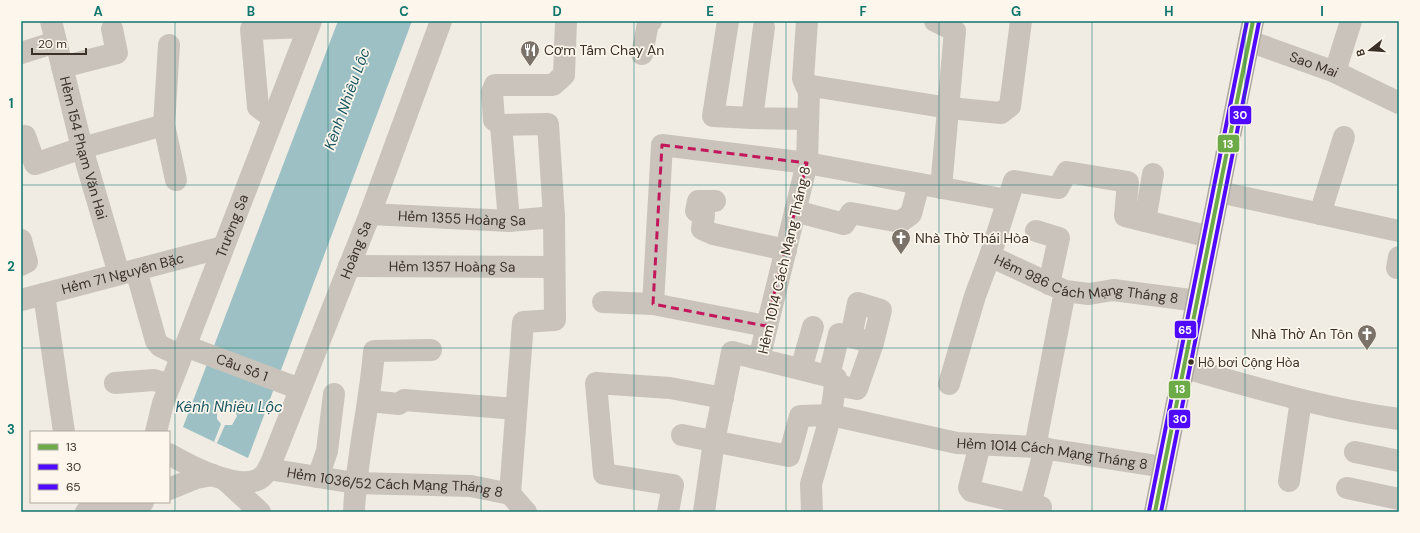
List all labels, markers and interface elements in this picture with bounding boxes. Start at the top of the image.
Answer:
text: A [93,3,103,20]
text: B [247,3,255,20]
text: C [399,3,409,20]
text: D [552,3,562,20]
text: E [706,3,714,20]
text: F [859,3,867,20]
text: G [1011,3,1021,20]
text: H [1164,3,1174,20]
text: I [1320,3,1324,20]
scale bar [32,30,86,56]
north arrow [1350,30,1390,70]
text: 20 m [38,36,67,52]
restaurant icon: Cơm Tấm Chay An [519,39,541,67]
place label: Cơm Tấm Chay An [544,41,664,59]
water label: Kênh Nhiêu Lộc [319,45,375,153]
street label: Sao Mai [1287,47,1342,81]
text: B [1353,48,1368,58]
street label: Hẻm 154 Phạm Văn Hai [56,74,111,222]
text: 1 [9,95,13,112]
line badge: 30 [1229,105,1252,125]
text: 30 [1233,108,1247,122]
line badge: 13 [1217,134,1240,153]
text: 13 [1223,137,1233,151]
street label: Hẻm 1014 Cách Mạng Tháng 8 [754,164,814,356]
street label: Trường Sa [212,192,252,260]
street label: Hẻm 1355 Hoàng Sa [398,206,526,230]
street label: Hoàng Sa [336,218,375,281]
church icon: Nhà Thờ Thái Hòa [890,227,912,255]
place label: Nhà Thờ Thái Hòa [915,229,1029,247]
street label: Hẻm 71 Nguyễn Bặc [59,249,186,298]
street label: Hẻm 986 Cách Mạng Tháng 8 [991,250,1180,307]
street label: Hẻm 1357 Hoàng Sa [389,257,515,276]
text: 2 [7,258,15,275]
line badge: 65 [1174,320,1197,339]
text: 65 [1178,323,1192,337]
church icon: Nhà Thờ An Tôn [1356,323,1378,351]
place label: Nhà Thờ An Tôn [1251,325,1353,343]
street label: Cầu Số 1 [214,349,271,385]
place label: Hồ bơi Cộng Hòa [1198,354,1300,371]
marker: Hồ bơi Cộng Hòa [1186,357,1196,367]
line badge: 13 [1168,380,1191,399]
text: 13 [1175,382,1185,396]
water label: Kênh Nhiêu Lộc [175,397,283,417]
line badge: 30 [1168,409,1191,429]
text: 30 [1173,412,1187,426]
text: 3 [7,421,15,438]
legend [30,431,170,503]
street label: Hẻm 1014 Cách Mạng Tháng 8 [956,434,1149,473]
text: 13 [66,439,77,455]
text: 30 [66,459,81,475]
street label: Hẻm 1036/52 Cách Mạng Tháng 8 [286,463,505,501]
text: 65 [66,479,81,495]

